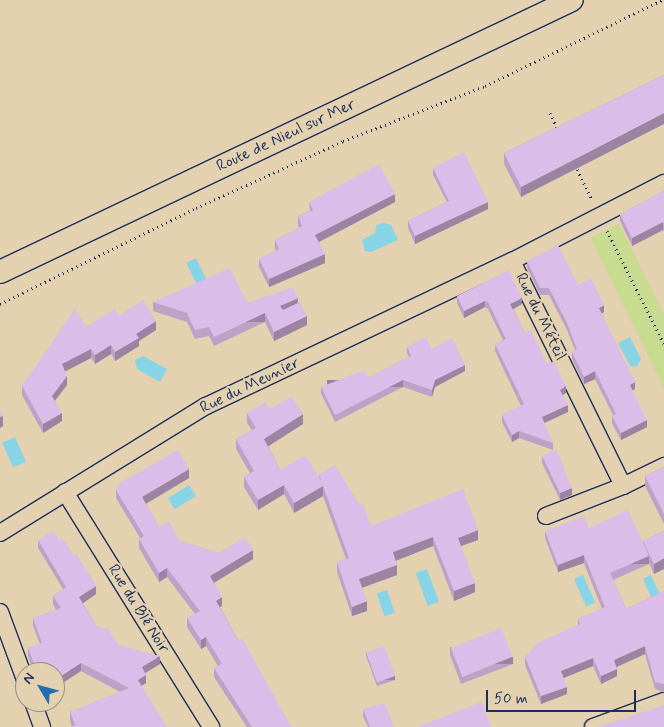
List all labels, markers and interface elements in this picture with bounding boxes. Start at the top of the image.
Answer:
street label: Route de Nieul sur Mer [213,95,359,177]
street label: Rue du Méteil [511,271,569,363]
street label: Rue du Meunier [200,355,300,417]
street label: Rue du Blé Noir [103,561,173,657]
north arrow [15,662,65,712]
text: N [19,669,39,688]
scale bar [489,680,639,712]
text: 50 m [494,689,528,709]

